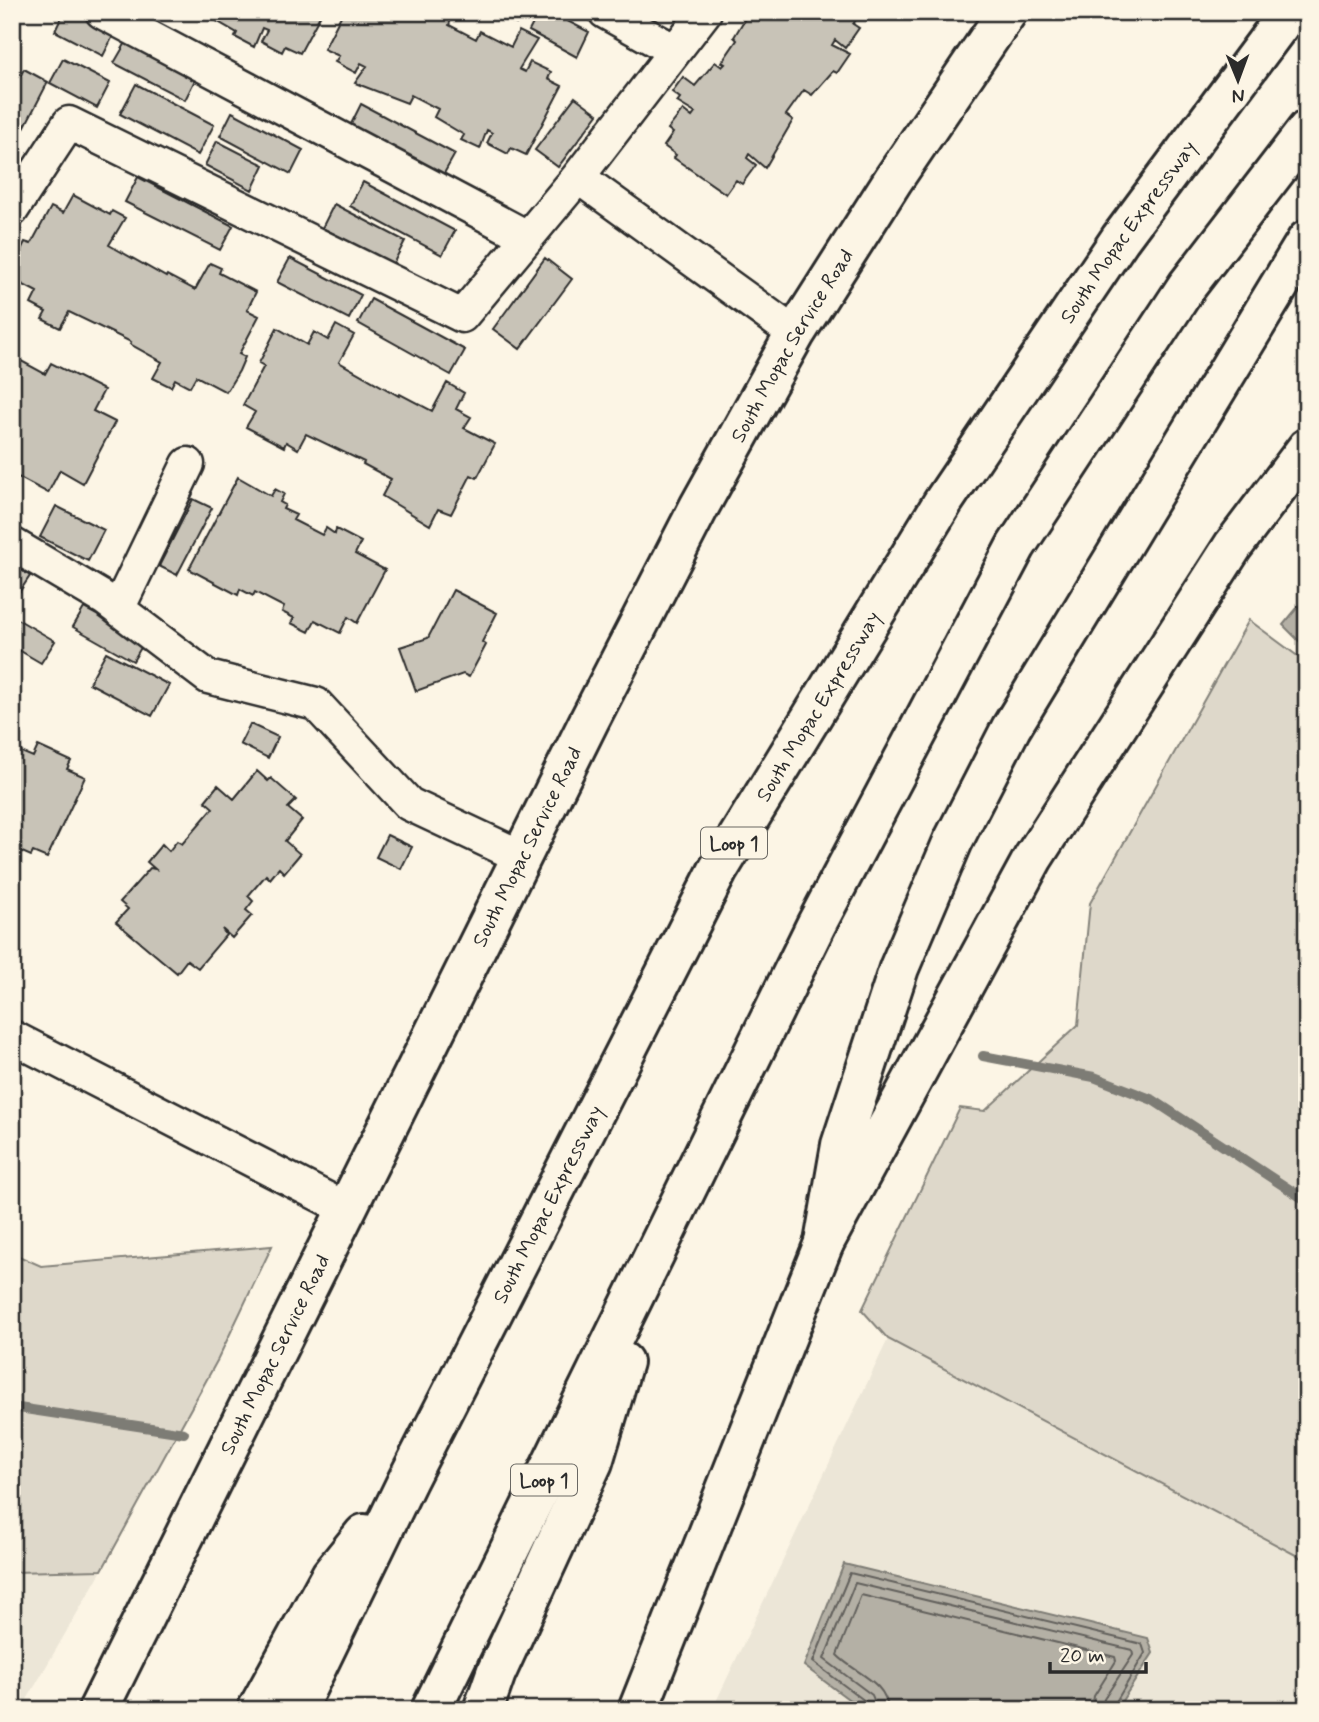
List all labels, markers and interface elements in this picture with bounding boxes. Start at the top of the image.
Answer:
north arrow [1204,46,1274,116]
text: N [1232,83,1245,108]
street label: South Mopac Expressway [1054,135,1204,329]
street label: South Mopac Service Road [724,244,861,448]
street label: South Mopac Expressway [750,606,888,807]
street label: South Mopac Service Road [466,742,589,952]
road number: Loop 1 [701,828,767,858]
street label: South Mopac Expressway [487,1101,611,1309]
street label: South Mopac Service Road [214,1250,337,1460]
road number: Loop 1 [511,1464,577,1496]
scale bar [1050,1631,1146,1675]
text: 20 m [1060,1642,1105,1670]

